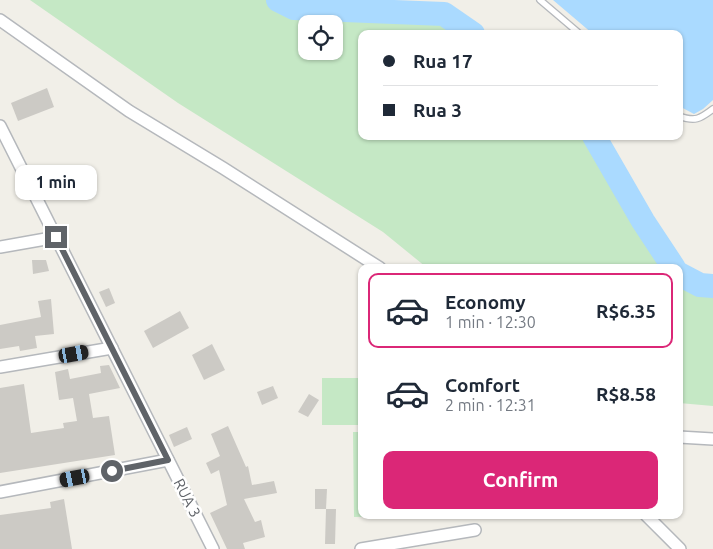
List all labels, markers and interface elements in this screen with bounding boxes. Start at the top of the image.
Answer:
map controls [298,15,343,60]
button: locate [298,15,343,60]
text: Rua 17 [413,50,473,72]
text: Rua 3 [413,99,462,121]
callout: 1 min [15,164,97,200]
text: 1 min [36,173,76,191]
route end [45,226,67,248]
icon: car [385,288,430,333]
text: Economy [445,291,526,313]
text: R$6.35 [596,300,656,322]
text: 1 min · 12:30 [445,313,536,331]
car [57,344,90,364]
icon: car [385,371,430,416]
text: Comfort [445,374,520,396]
text: R$8.58 [596,383,656,405]
text: 2 min · 12:31 [445,396,536,414]
button: Confirm [383,451,658,509]
route start [101,460,123,482]
car [58,468,91,488]
street label: RUA 3 [171,476,204,520]

